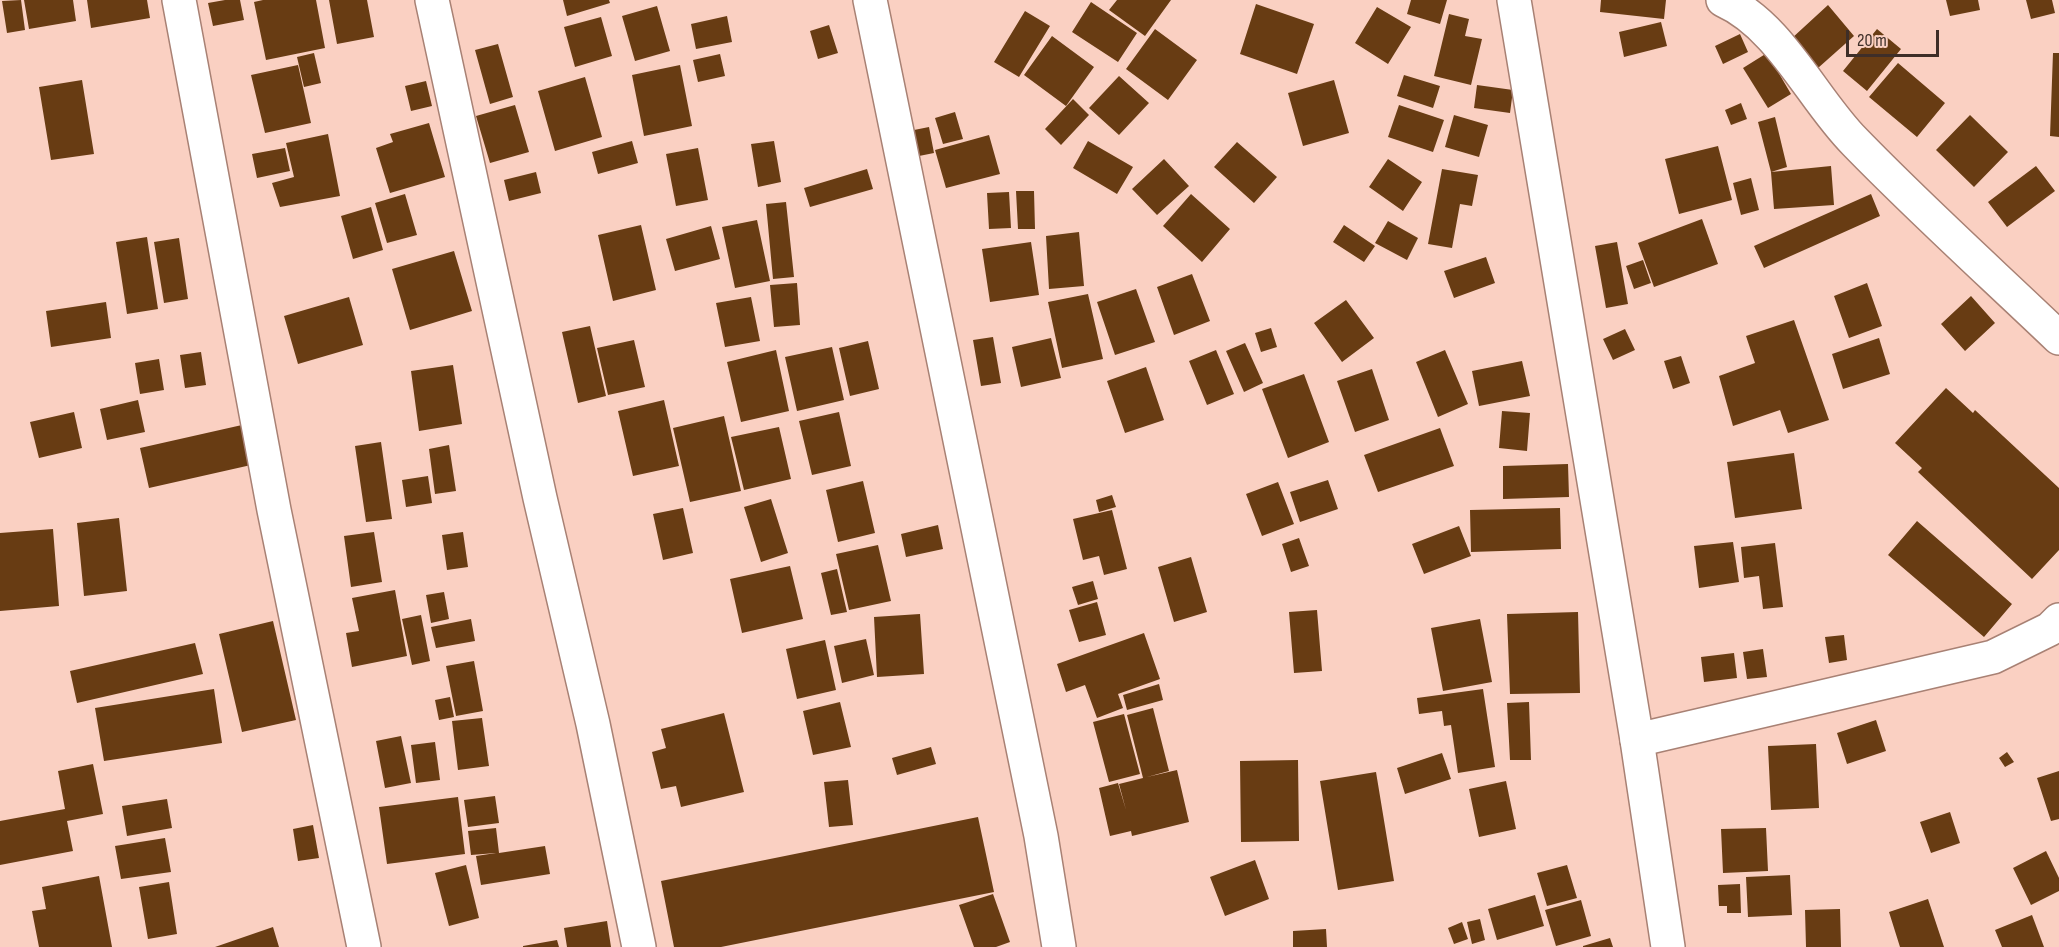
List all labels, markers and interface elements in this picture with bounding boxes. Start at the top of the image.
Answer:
scale bar [1849,18,1942,56]
text: 20 m [1857,30,1887,51]

